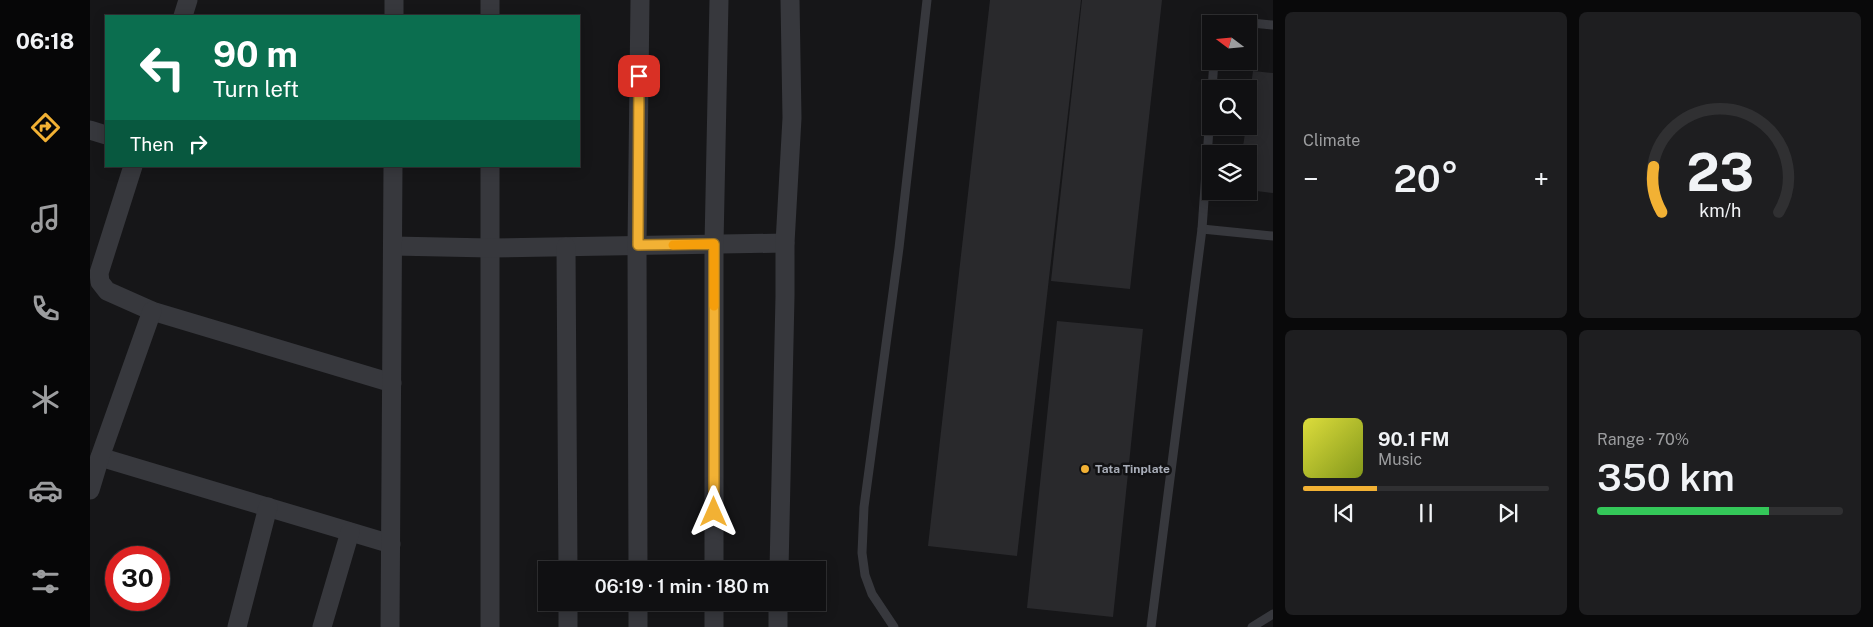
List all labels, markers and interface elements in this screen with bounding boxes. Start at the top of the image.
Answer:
north arrow [1202,15,1258,70]
map controls [1202,15,1257,200]
text: 06:18 [16,28,74,54]
text: 90 m [213,34,298,75]
icon: left [130,35,195,100]
pin [618,55,660,97]
icon: arrive [625,62,653,90]
text: Turn left [213,76,299,102]
button: search [1202,80,1257,135]
icon: directions [28,110,63,145]
icon: right [184,130,212,158]
text: Climate [1303,131,1360,150]
text: Then [130,133,174,155]
text: 23 [1686,142,1754,203]
button: layers [1202,145,1257,200]
text: 20° [1393,156,1459,201]
text: − [1303,162,1319,195]
text: + [1533,162,1549,195]
text: km/h [1699,200,1741,221]
icon: music [28,201,63,236]
icon: phone [28,291,63,326]
icon: climate [28,382,63,417]
text: 90.1 FM [1378,428,1449,450]
text: Range · 70% [1597,430,1689,449]
text: Music [1378,450,1422,469]
text: 350 km [1597,455,1735,500]
place label: Tata Tinplate [1095,462,1170,476]
marker: Tata Tinplate [1079,463,1091,475]
icon: car [28,473,63,508]
position arrow [687,485,739,537]
icon: previous [1330,499,1358,527]
icon: pause [1412,499,1440,527]
icon: next [1494,499,1522,527]
speed limit sign: 30 [105,546,170,611]
icon: filters [28,564,63,599]
text: 06:19 · 1 min · 180 m [595,575,769,597]

